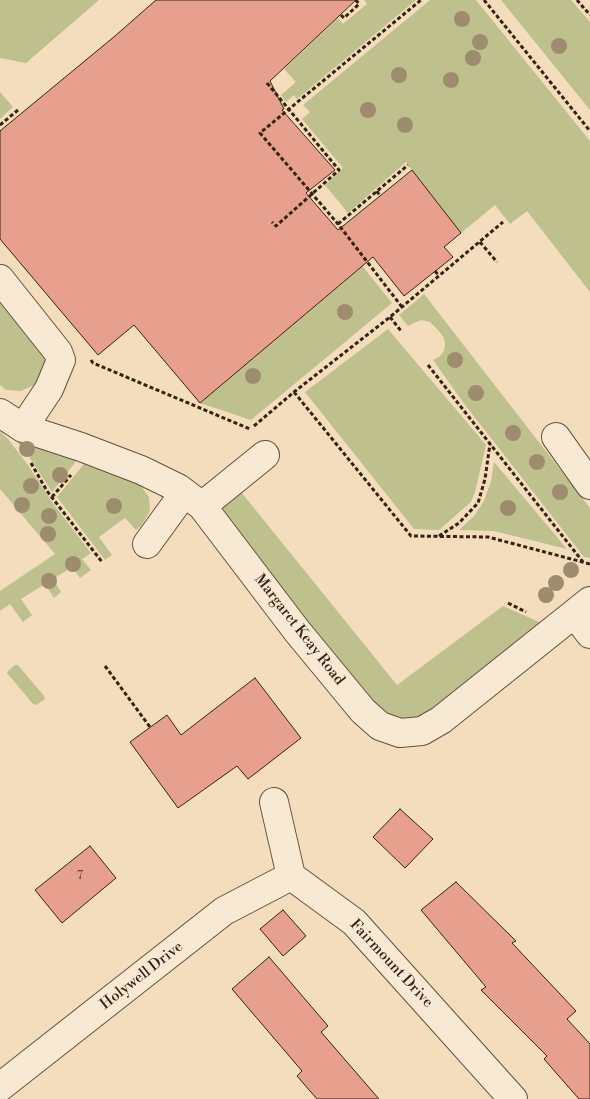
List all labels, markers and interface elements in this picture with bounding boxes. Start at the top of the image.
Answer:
street label: Margaret Keay Road [250,571,348,689]
house number: 7 [77,869,83,883]
street label: Fairmount Drive [346,916,436,1012]
street label: Holywell Drive [97,938,187,1014]

